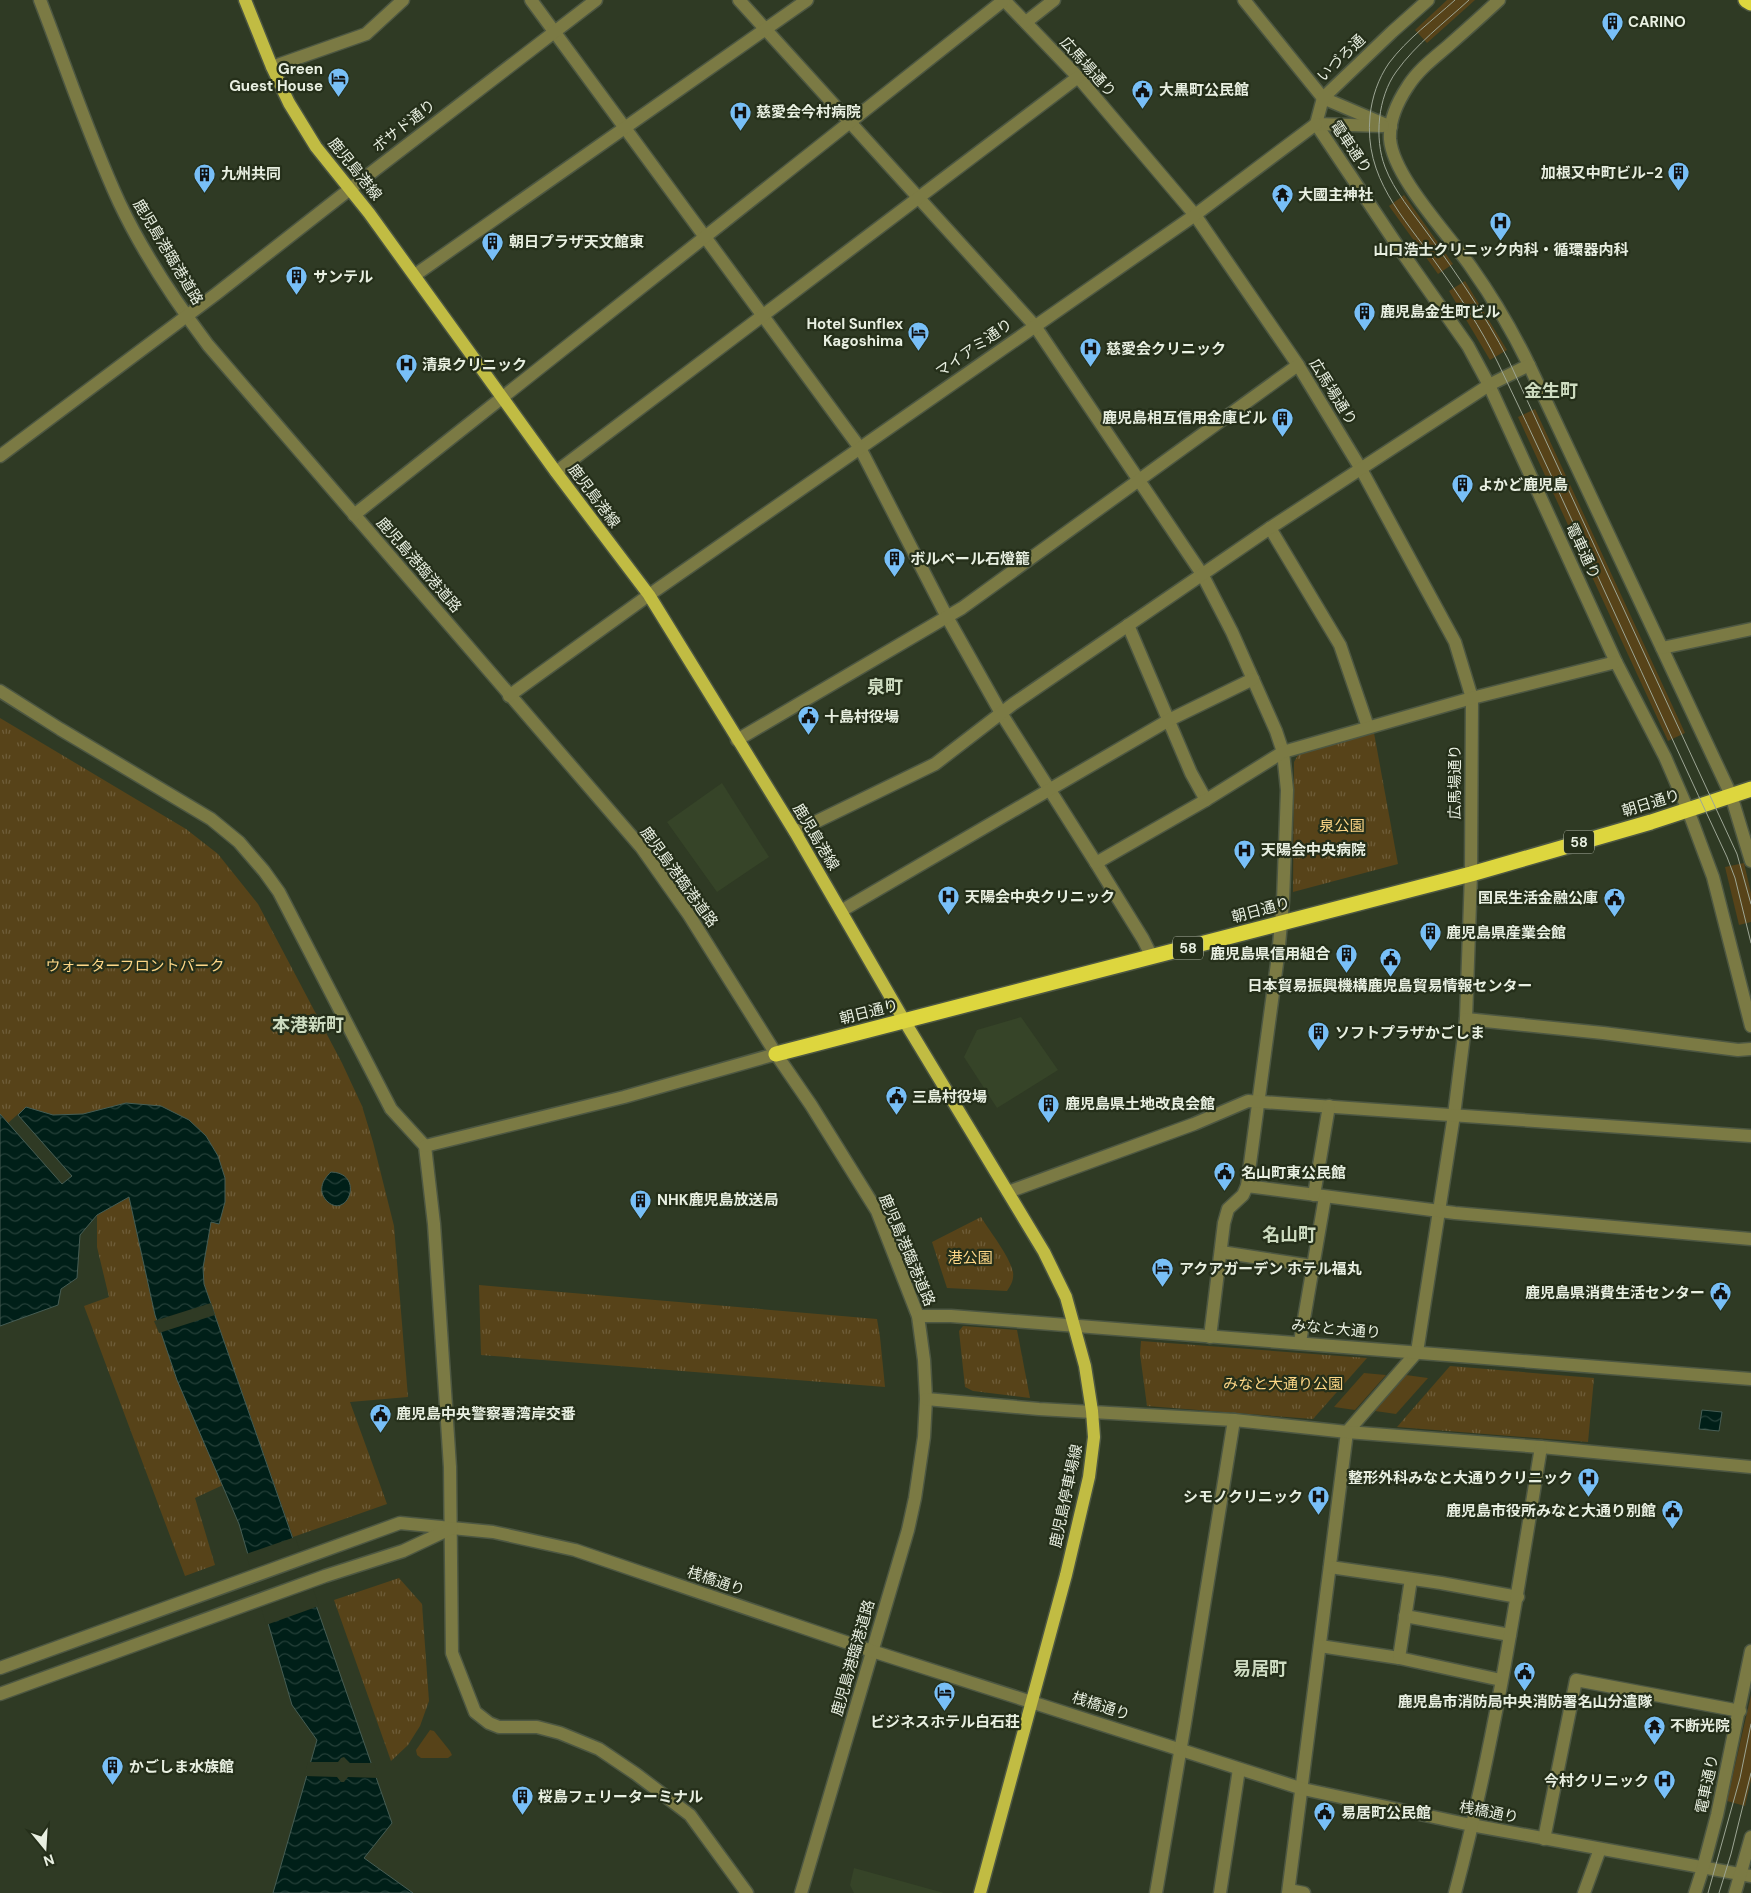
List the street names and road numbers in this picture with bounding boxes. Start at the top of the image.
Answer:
street label: いづろ通 [1312,30,1370,86]
street label: 広馬場通り [1055,32,1121,102]
street label: ボサド通り [368,95,440,157]
street label: 電車通り [1326,117,1376,177]
street label: 鹿児島港線 [324,134,386,204]
street label: 鹿児島港臨港道路 [129,195,207,309]
street label: マイアミ通り [932,314,1016,382]
street label: 広馬場通り [1305,355,1361,429]
street label: 鹿児島港線 [563,460,625,532]
street label: 鹿児島港臨港道路 [372,513,466,617]
street label: 電車通り [1561,520,1605,582]
street label: 広馬場通り [1445,744,1465,820]
street label: 朝日通り [1619,785,1683,821]
street label: 鹿児島港線 [788,800,844,874]
street label: 鹿児島港臨港道路 [636,823,722,931]
road number: 58 [1564,830,1594,854]
street label: 朝日通り [1229,893,1293,927]
road number: 58 [1173,936,1203,960]
street label: 朝日通り [837,995,901,1029]
street label: 鹿児島港臨港道路 [874,1191,940,1309]
street label: みなと大通り [1290,1315,1382,1343]
street label: 鹿児島停車場線 [1045,1443,1087,1549]
street label: 桟橋通り [684,1562,748,1600]
street label: 鹿児島港臨港道路 [827,1598,879,1718]
street label: 桟橋通り [1069,1687,1133,1725]
street label: 電車通り [1691,1753,1723,1815]
street label: 桟橋通り [1458,1796,1520,1828]

